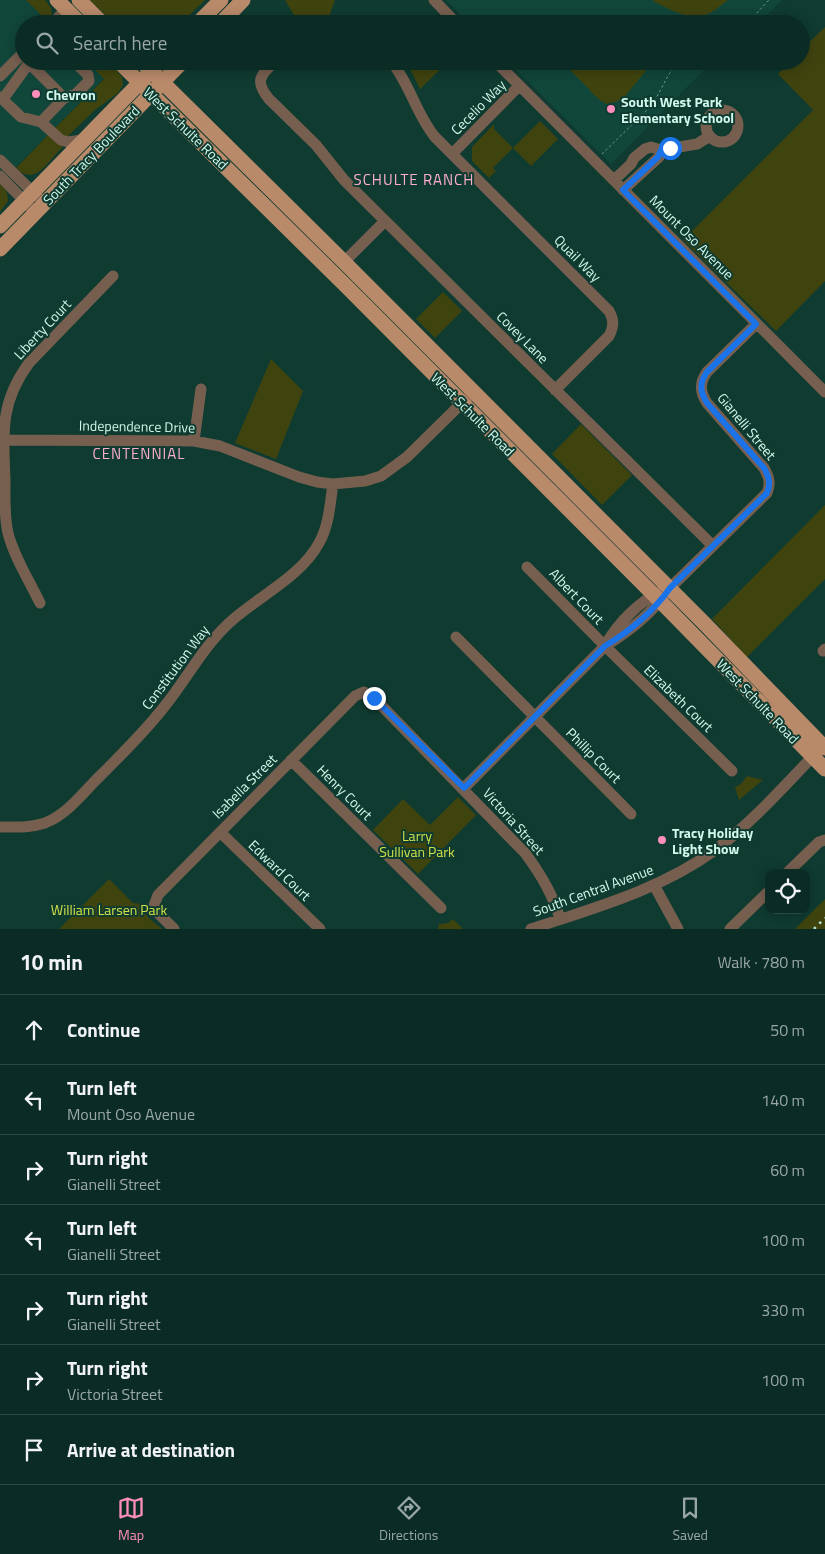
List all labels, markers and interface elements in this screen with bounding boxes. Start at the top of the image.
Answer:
search box [15,15,810,70]
text: Search here [73,28,167,57]
icon: search [33,29,61,57]
street label: Cecelio Way [446,75,510,139]
street label: West Schulte Road [139,82,233,174]
place label: Chevron [46,84,96,105]
marker: Chevron [30,88,42,100]
place label: South West Park Elementary School [621,91,734,128]
street label: South Tracy Boulevard [38,100,144,210]
marker: South West Park Elementary School [605,103,617,115]
route start [659,137,682,160]
district label: SCHULTE RANCH [354,168,474,191]
street label: Mount Oso Avenue [645,190,739,284]
street label: Quail Way [550,230,606,286]
street label: Liberty Court [8,294,76,364]
street label: Covey Lane [492,306,554,368]
street label: West Schulte Road [426,367,520,461]
street label: Gianelli Street [713,388,781,464]
street label: Independence Drive [79,414,195,438]
district label: CENTENNIAL [93,442,185,465]
street label: Albert Court [545,563,609,629]
street label: Constitution Way [136,620,214,714]
street label: West Schulte Road [712,654,804,748]
street label: Elizabeth Court [640,659,719,737]
route end [363,687,386,710]
street label: Phillip Court [561,722,627,788]
street label: Isabella Street [207,749,281,823]
street label: Henry Court [313,760,377,824]
street label: Victoria Street [478,783,550,859]
place label: Tracy Holiday Light Show [672,822,753,859]
park label: Larry Sullivan Park [379,825,455,862]
marker: Tracy Holiday Light Show [656,834,668,846]
street label: Edward Court [244,835,316,905]
street label: South Central Avenue [530,858,656,922]
map controls [765,869,810,914]
button: locate [765,869,810,914]
park label: William Larsen Park [51,899,167,920]
text: 10 min [20,946,83,978]
text: Walk · 780 m [717,950,805,974]
text: Continue [67,1015,140,1044]
icon: ahead [20,1016,48,1044]
text: 50 m [770,1018,805,1042]
text: Turn left [67,1073,137,1102]
icon: left [20,1086,48,1114]
text: 140 m [761,1088,805,1112]
text: Mount Oso Avenue [67,1102,195,1126]
text: Turn right [67,1143,148,1172]
icon: right [20,1156,48,1184]
text: 60 m [770,1158,805,1182]
text: Gianelli Street [67,1172,161,1196]
text: Turn left [67,1213,137,1242]
icon: left [20,1226,48,1254]
text: 100 m [761,1228,805,1252]
text: Gianelli Street [67,1242,161,1266]
text: Turn right [67,1283,148,1312]
icon: right [20,1296,48,1324]
text: 330 m [761,1298,805,1322]
text: Gianelli Street [67,1312,161,1336]
text: Turn right [67,1353,148,1382]
icon: right [20,1366,48,1394]
text: 100 m [761,1368,805,1392]
text: Victoria Street [67,1382,163,1406]
text: Arrive at destination [67,1435,235,1464]
icon: arrive [20,1436,48,1464]
tab: Map [117,1494,145,1545]
tab: Directions [379,1494,438,1545]
tab: Saved [672,1494,708,1545]

